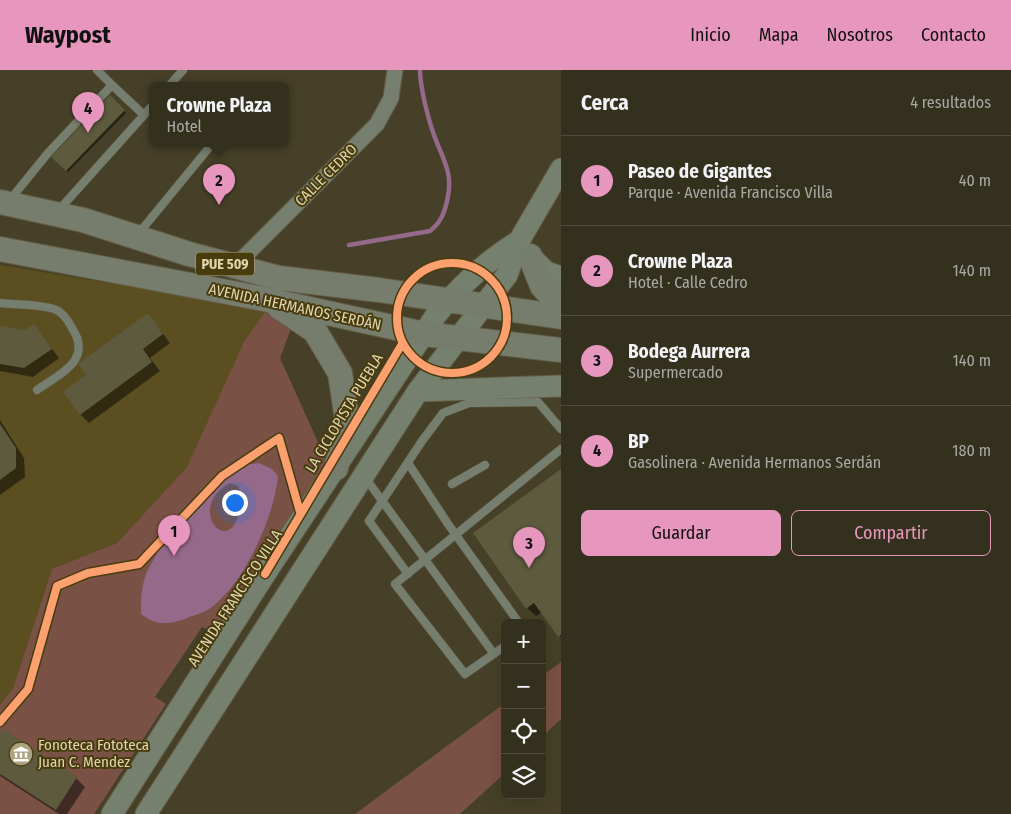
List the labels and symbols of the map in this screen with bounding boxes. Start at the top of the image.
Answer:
pin: 4 [72,92,104,133]
street label: CALLE CEDRO [291,140,361,210]
pin: 2 [203,164,235,205]
road number: PUE 509 [196,252,254,275]
street label: AVENIDA HERMANOS SERDÁN [207,280,383,334]
street label: LA CICLOPISTA PUEBLA [301,350,387,476]
your location [222,490,248,516]
pin: 1 [158,515,190,556]
street label: AVENIDA FRANCISCO VILLA [184,526,286,670]
pin: 3 [513,527,545,568]
place label: Fonoteca Fototeca Juan C. Mendez [38,736,149,771]
museum icon: Fonoteca Fototeca Juan C. Mendez [8,741,34,767]

